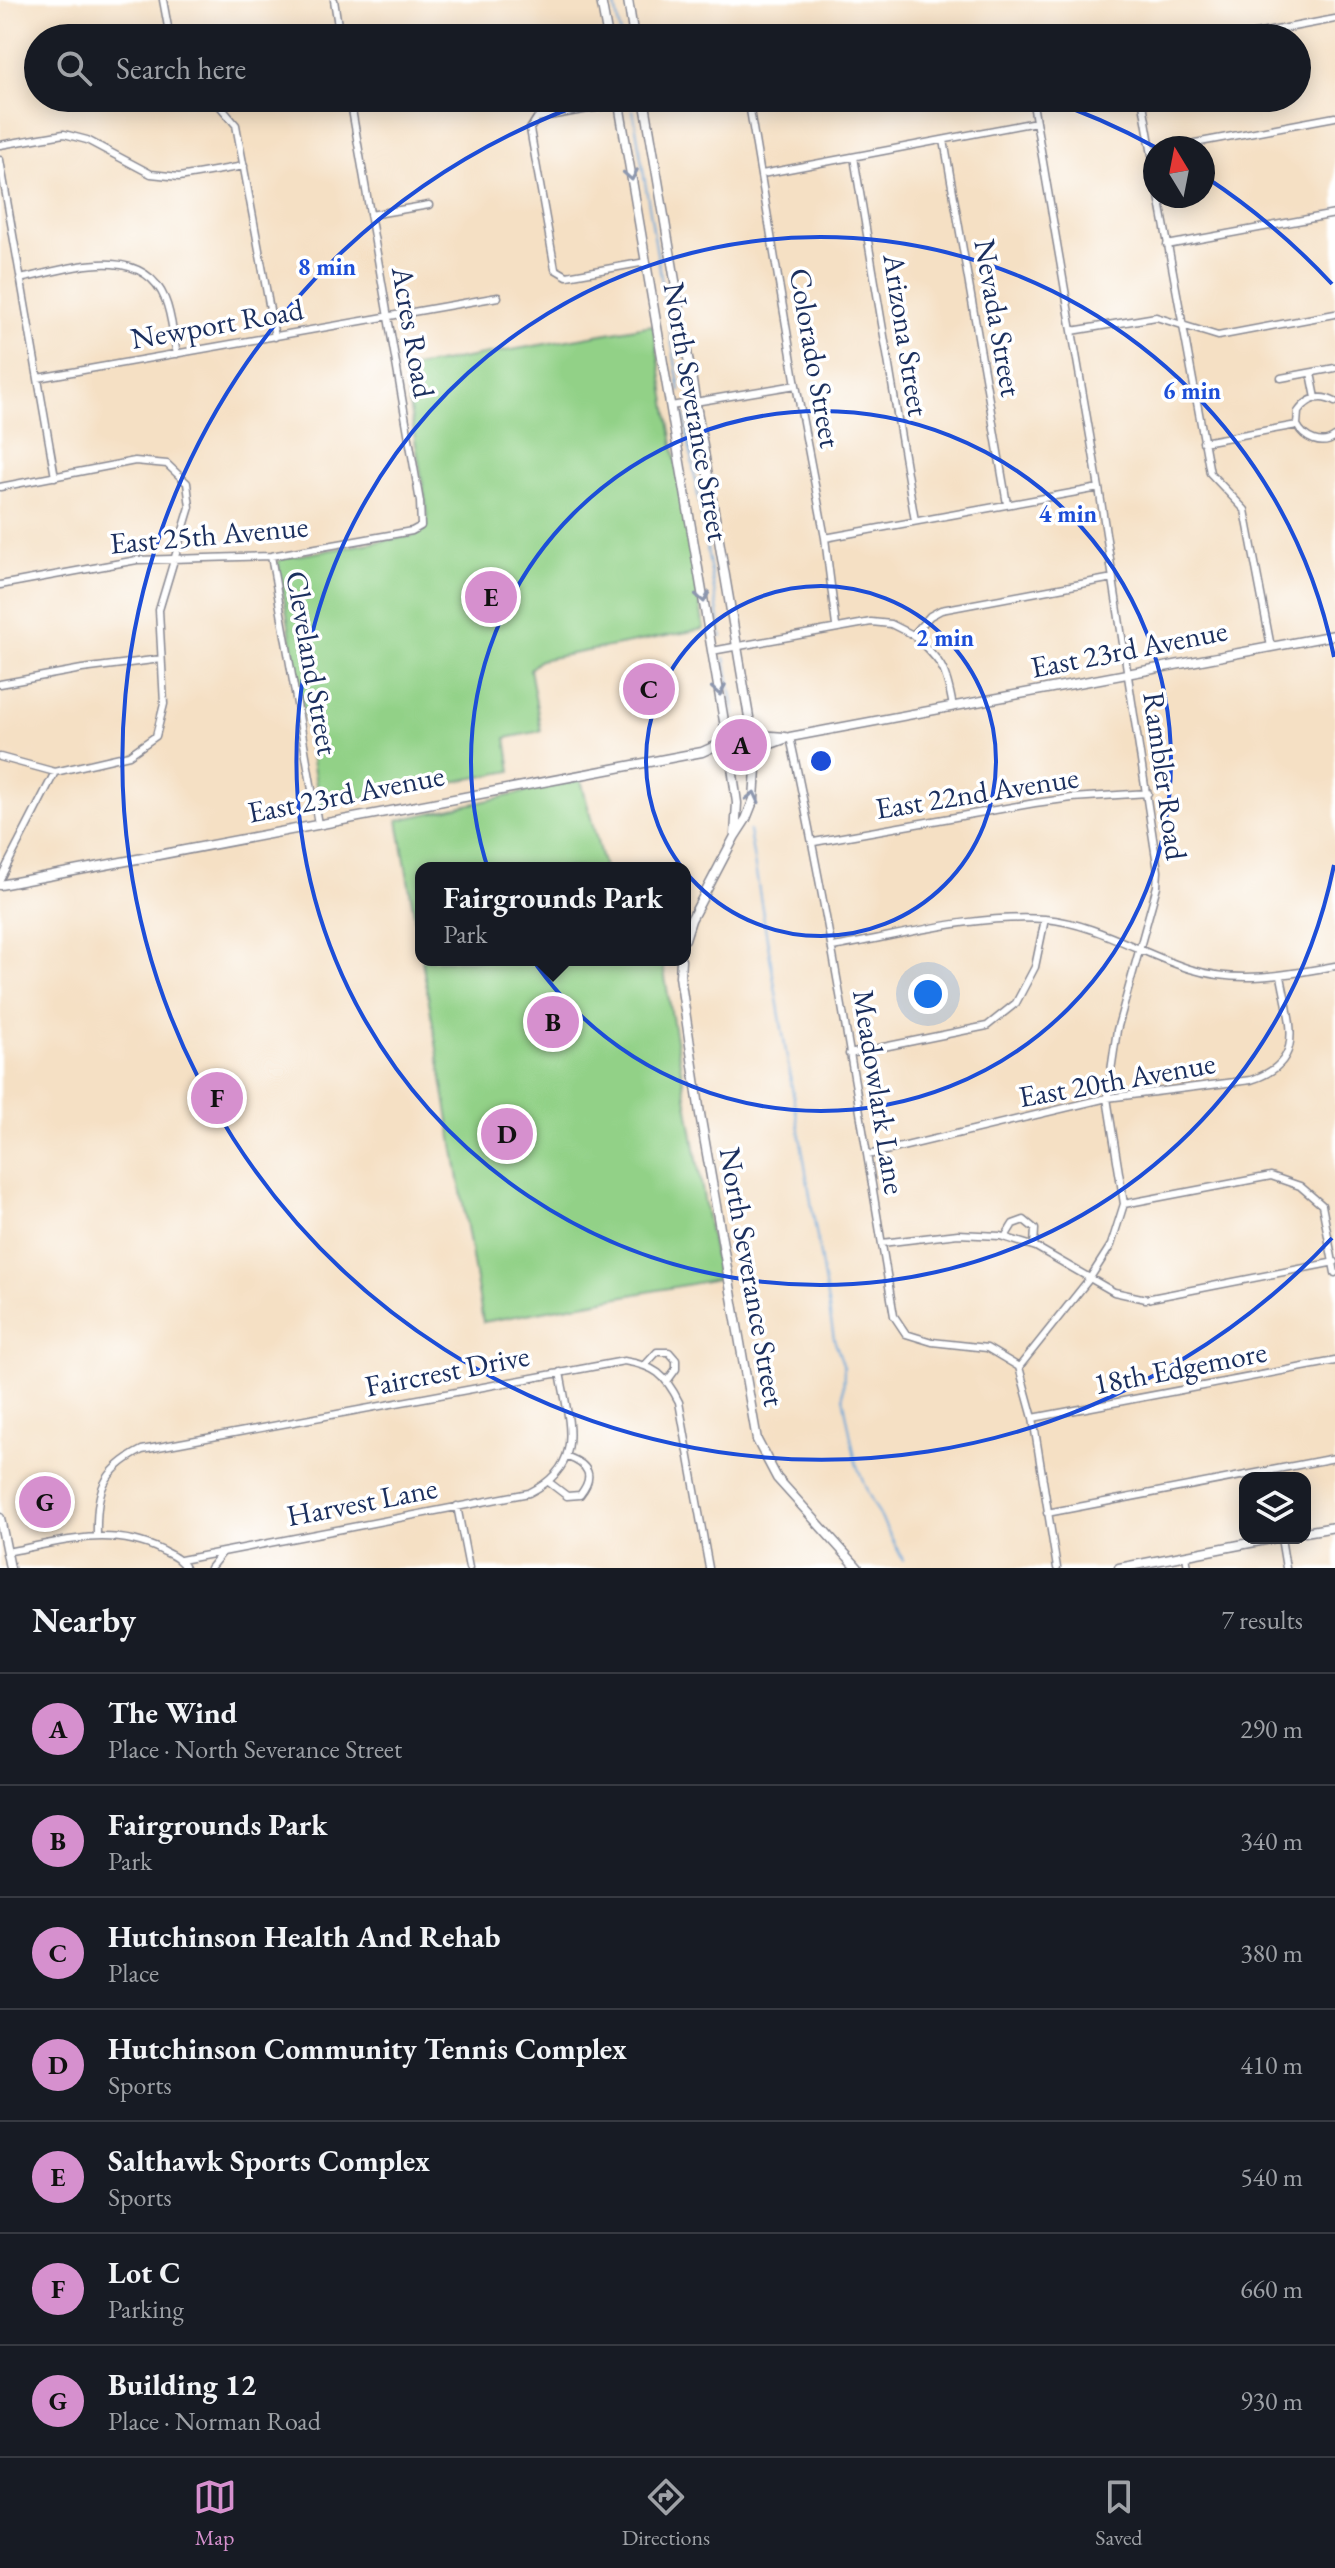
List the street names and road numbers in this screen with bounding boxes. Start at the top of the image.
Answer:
street label: Nevada Street [965,236,1032,400]
street label: Arizona Street [874,250,939,420]
street label: Acres Road [383,262,444,401]
street label: Colorado Street [781,265,851,451]
street label: North Severance Street [655,279,739,545]
street label: Newport Road [128,289,307,358]
street label: East 25th Avenue [108,506,310,563]
street label: Cleveland Street [277,568,348,759]
street label: East 23rd Avenue [1027,610,1230,687]
street label: Rambler Road [1134,689,1197,863]
street label: East 23rd Avenue [244,755,447,832]
street label: East 22nd Avenue [873,757,1081,828]
street label: Meadowlark Lane [844,987,915,1197]
street label: East 20th Avenue [1016,1043,1218,1116]
street label: North Severance Street [711,1144,795,1410]
street label: 18th Edgemore [1090,1332,1270,1403]
street label: Faircrest Drive [361,1335,532,1406]
street label: Harvest Lane [283,1468,440,1535]

